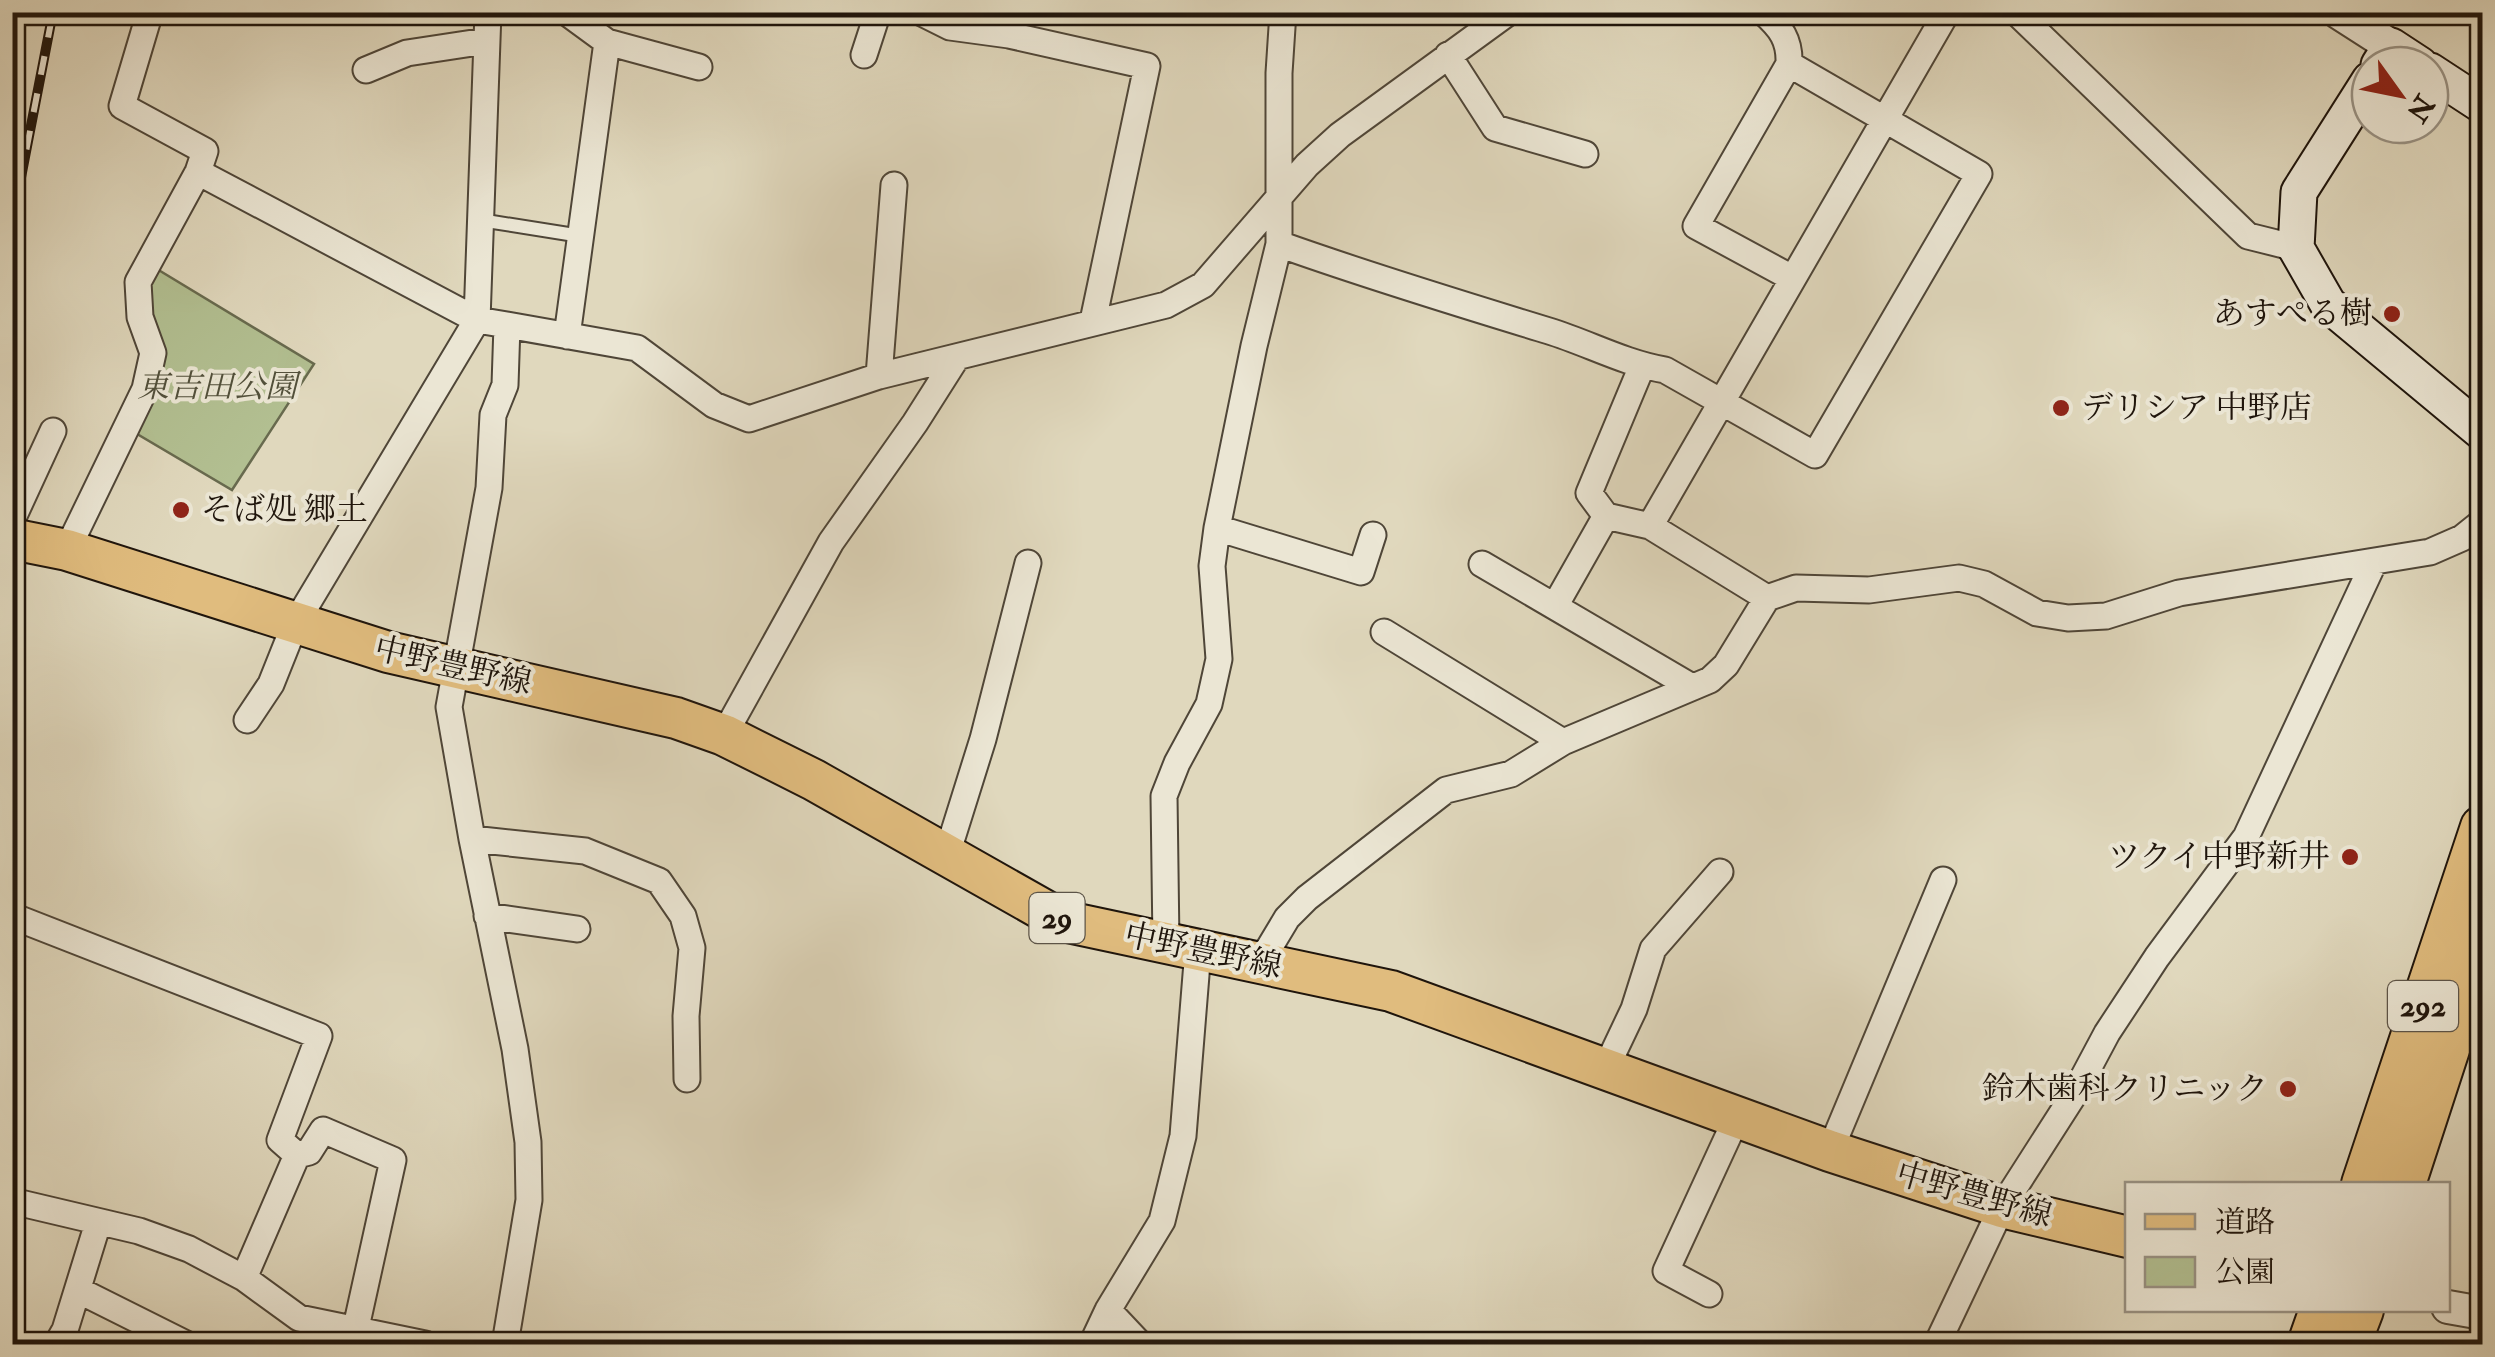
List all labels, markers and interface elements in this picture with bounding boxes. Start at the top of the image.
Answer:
north arrow [2350,45,2450,145]
text: N [2398,87,2442,129]
place label: あすぺる樹 [2213,294,2372,334]
marker: あすぺる樹 [2381,303,2403,325]
park label: 東吉田公園 [137,367,302,407]
place label: デリシア 中野店 [2081,388,2312,428]
marker: デリシア 中野店 [2050,397,2072,419]
place label: そば処 郷土 [201,490,368,530]
marker: そば処 郷土 [170,499,192,521]
street label: 中野豊野線 [371,629,535,703]
place label: ツクイ中野新井 [2108,837,2330,877]
marker: ツクイ中野新井 [2339,846,2361,868]
road number: 29 [1030,893,1084,943]
street label: 中野豊野線 [1121,915,1285,987]
road number: 292 [2388,981,2458,1031]
place label: 鈴木歯科クリニック [1982,1069,2268,1109]
marker: 鈴木歯科クリニック [2277,1078,2299,1100]
street label: 中野豊野線 [1892,1154,2056,1236]
legend [2125,1182,2450,1312]
text: 道路 [2215,1204,2275,1241]
text: 公園 [2215,1254,2275,1291]

